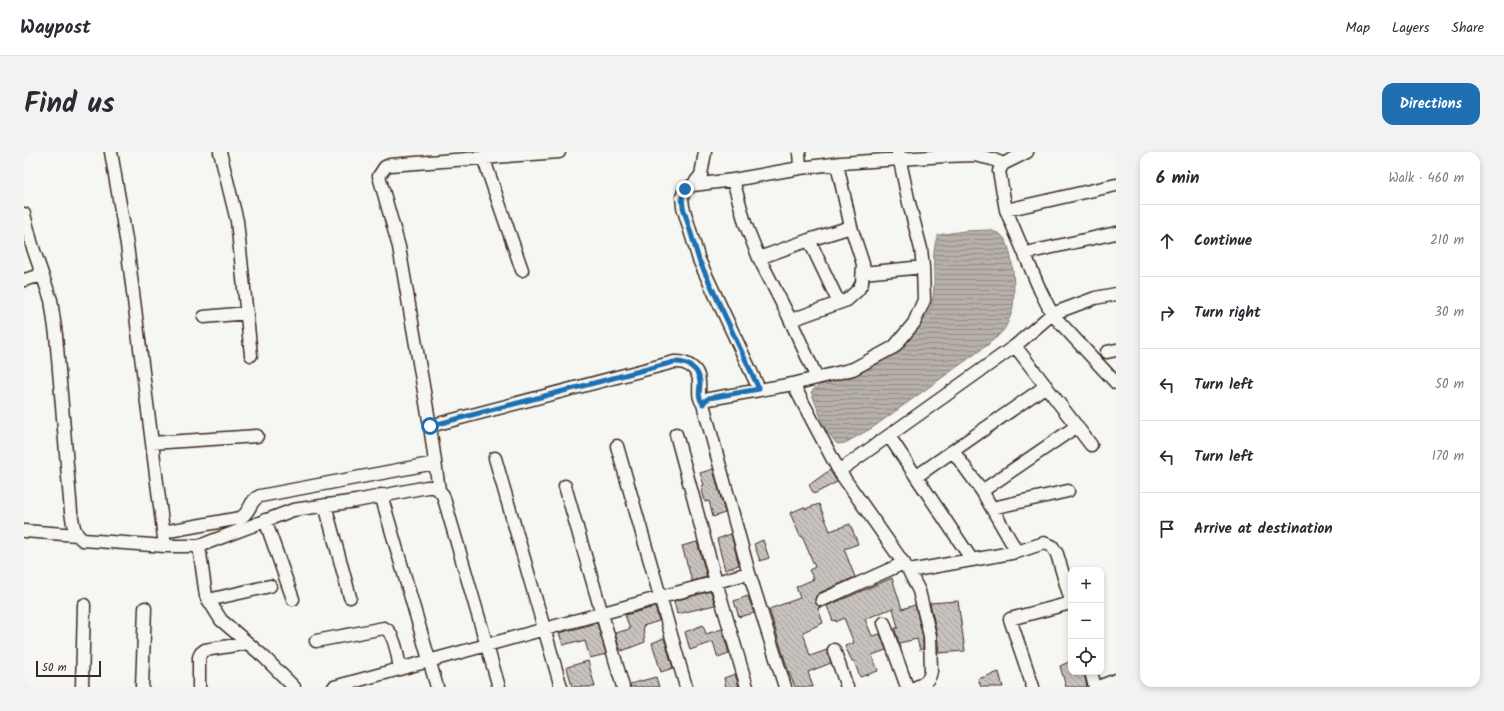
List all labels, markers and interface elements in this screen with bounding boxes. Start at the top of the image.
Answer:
text: Waypost [20,13,91,43]
text: Map [1346,17,1370,39]
text: Layers [1392,17,1430,39]
text: Share [1452,17,1484,39]
text: Find us [24,82,115,127]
button: Directions [1382,83,1480,125]
text: 6 min [1156,165,1200,192]
text: Walk · 460 m [1388,168,1464,189]
route end [676,180,694,198]
text: Continue [1194,229,1252,253]
icon: ahead [1156,230,1178,252]
text: 210 m [1430,230,1464,251]
text: Turn right [1194,301,1261,325]
icon: right [1156,302,1178,324]
text: 30 m [1435,302,1464,323]
text: Turn left [1194,373,1254,397]
icon: left [1156,374,1178,396]
text: 50 m [1435,374,1464,395]
route start [421,417,439,435]
text: Turn left [1194,445,1254,469]
icon: left [1156,446,1178,468]
text: 170 m [1432,446,1464,467]
text: Arrive at destination [1194,517,1333,541]
icon: arrive [1156,518,1178,540]
map controls [1068,567,1104,675]
button: + [1068,567,1104,603]
button: − [1068,603,1104,639]
button: locate [1068,639,1104,675]
scale bar [36,659,101,678]
text: 50 m [42,659,67,677]

